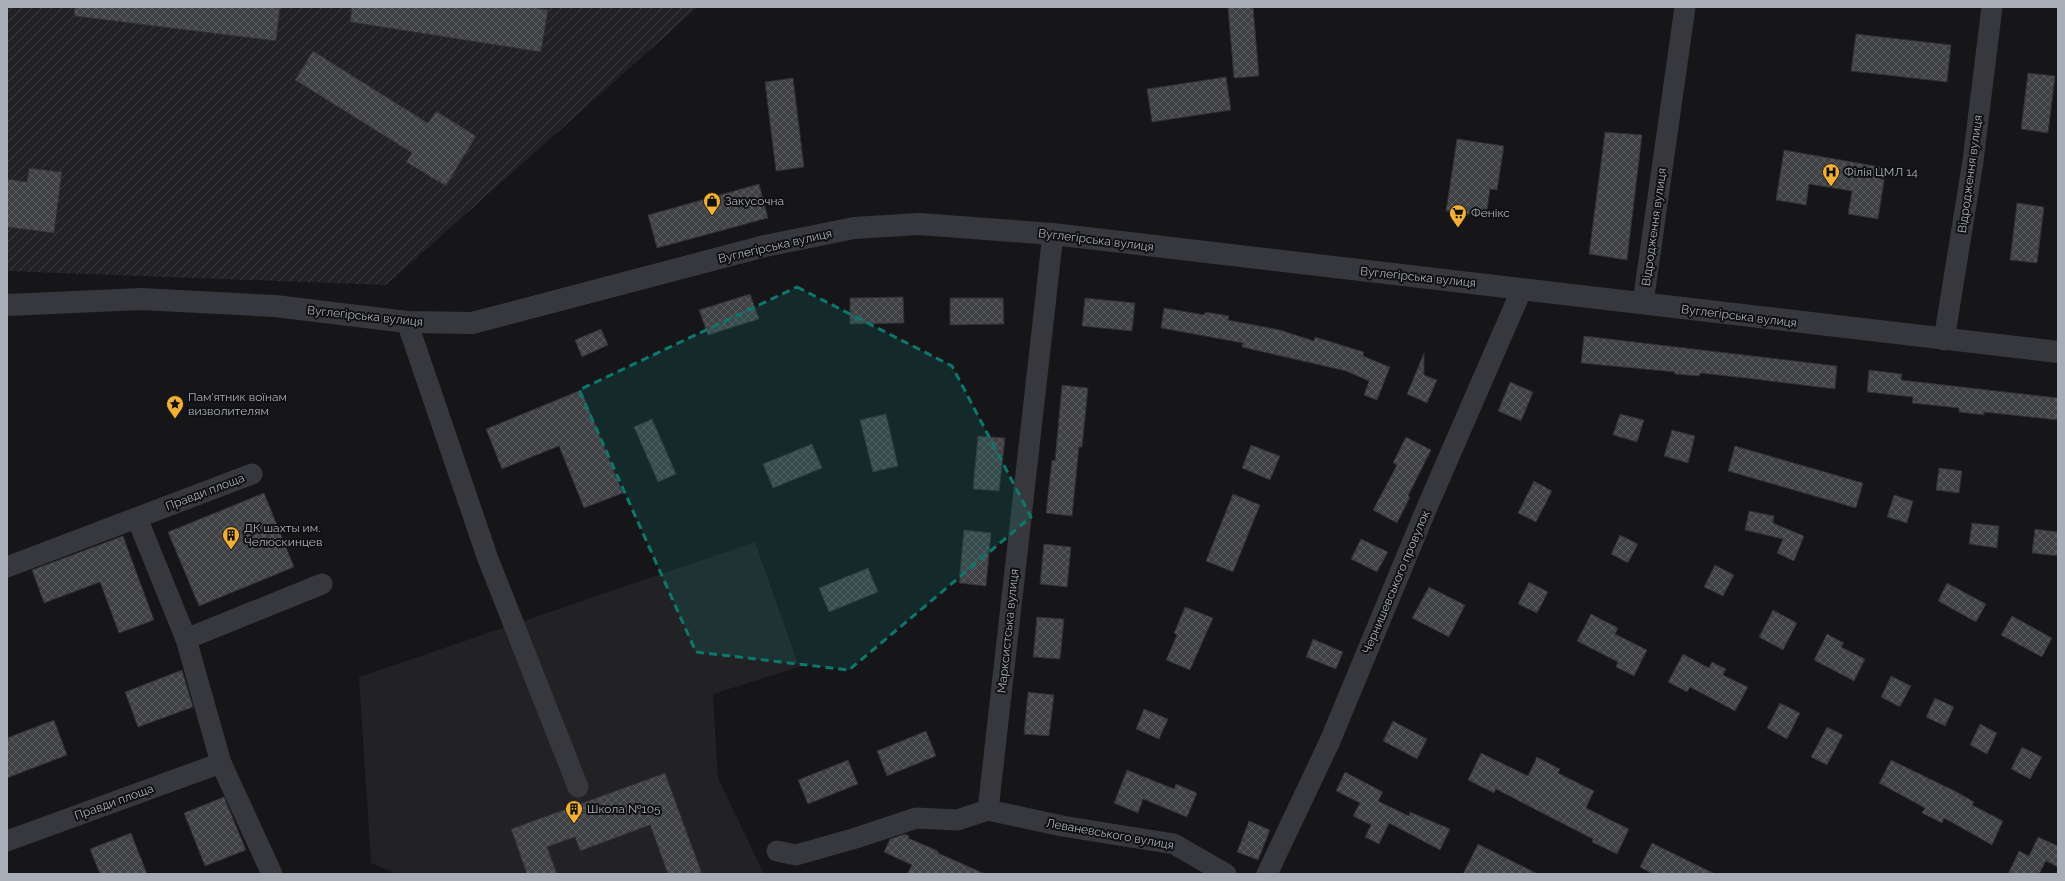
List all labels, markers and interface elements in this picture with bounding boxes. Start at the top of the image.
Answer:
street label: Відродження вулиця [1955,114,1985,234]
hospital icon: Філія ЦМЛ 14 [1821,162,1841,187]
place label: Філія ЦМЛ 14 [1844,165,1918,179]
street label: Відродження вулиця [1639,167,1669,287]
shop icon: Закусочна [702,191,722,216]
place label: Закусочна [725,194,784,208]
supermarket icon: Фенікс [1448,203,1468,228]
place label: Фенікс [1471,206,1510,220]
street label: Вуглегірська вулиця [717,226,833,266]
street label: Вуглегірська вулиця [1037,226,1155,254]
street label: Вуглегірська вулиця [1359,264,1477,290]
street label: Вуглегірська вулиця [1680,302,1798,330]
street label: Вуглегірська вулиця [306,303,424,329]
place label: Пам'ятник воїнам визволителям [188,390,287,418]
place icon: Пам'ятник воїнам визволителям [165,394,185,419]
street label: Правди площа [164,471,246,513]
street label: Чернишевського провулок [1359,508,1433,656]
place label: ДК шахты им. Челюскинцев [244,521,322,549]
building icon: ДК шахты им. Челюскинцев [221,525,241,550]
street label: Марксистська вулиця [995,568,1021,694]
street label: Правди площа [72,781,156,823]
building icon: Школа №105 [564,799,584,824]
place label: Школа №105 [587,802,661,816]
street label: Леваневського вулиця [1045,816,1175,852]

